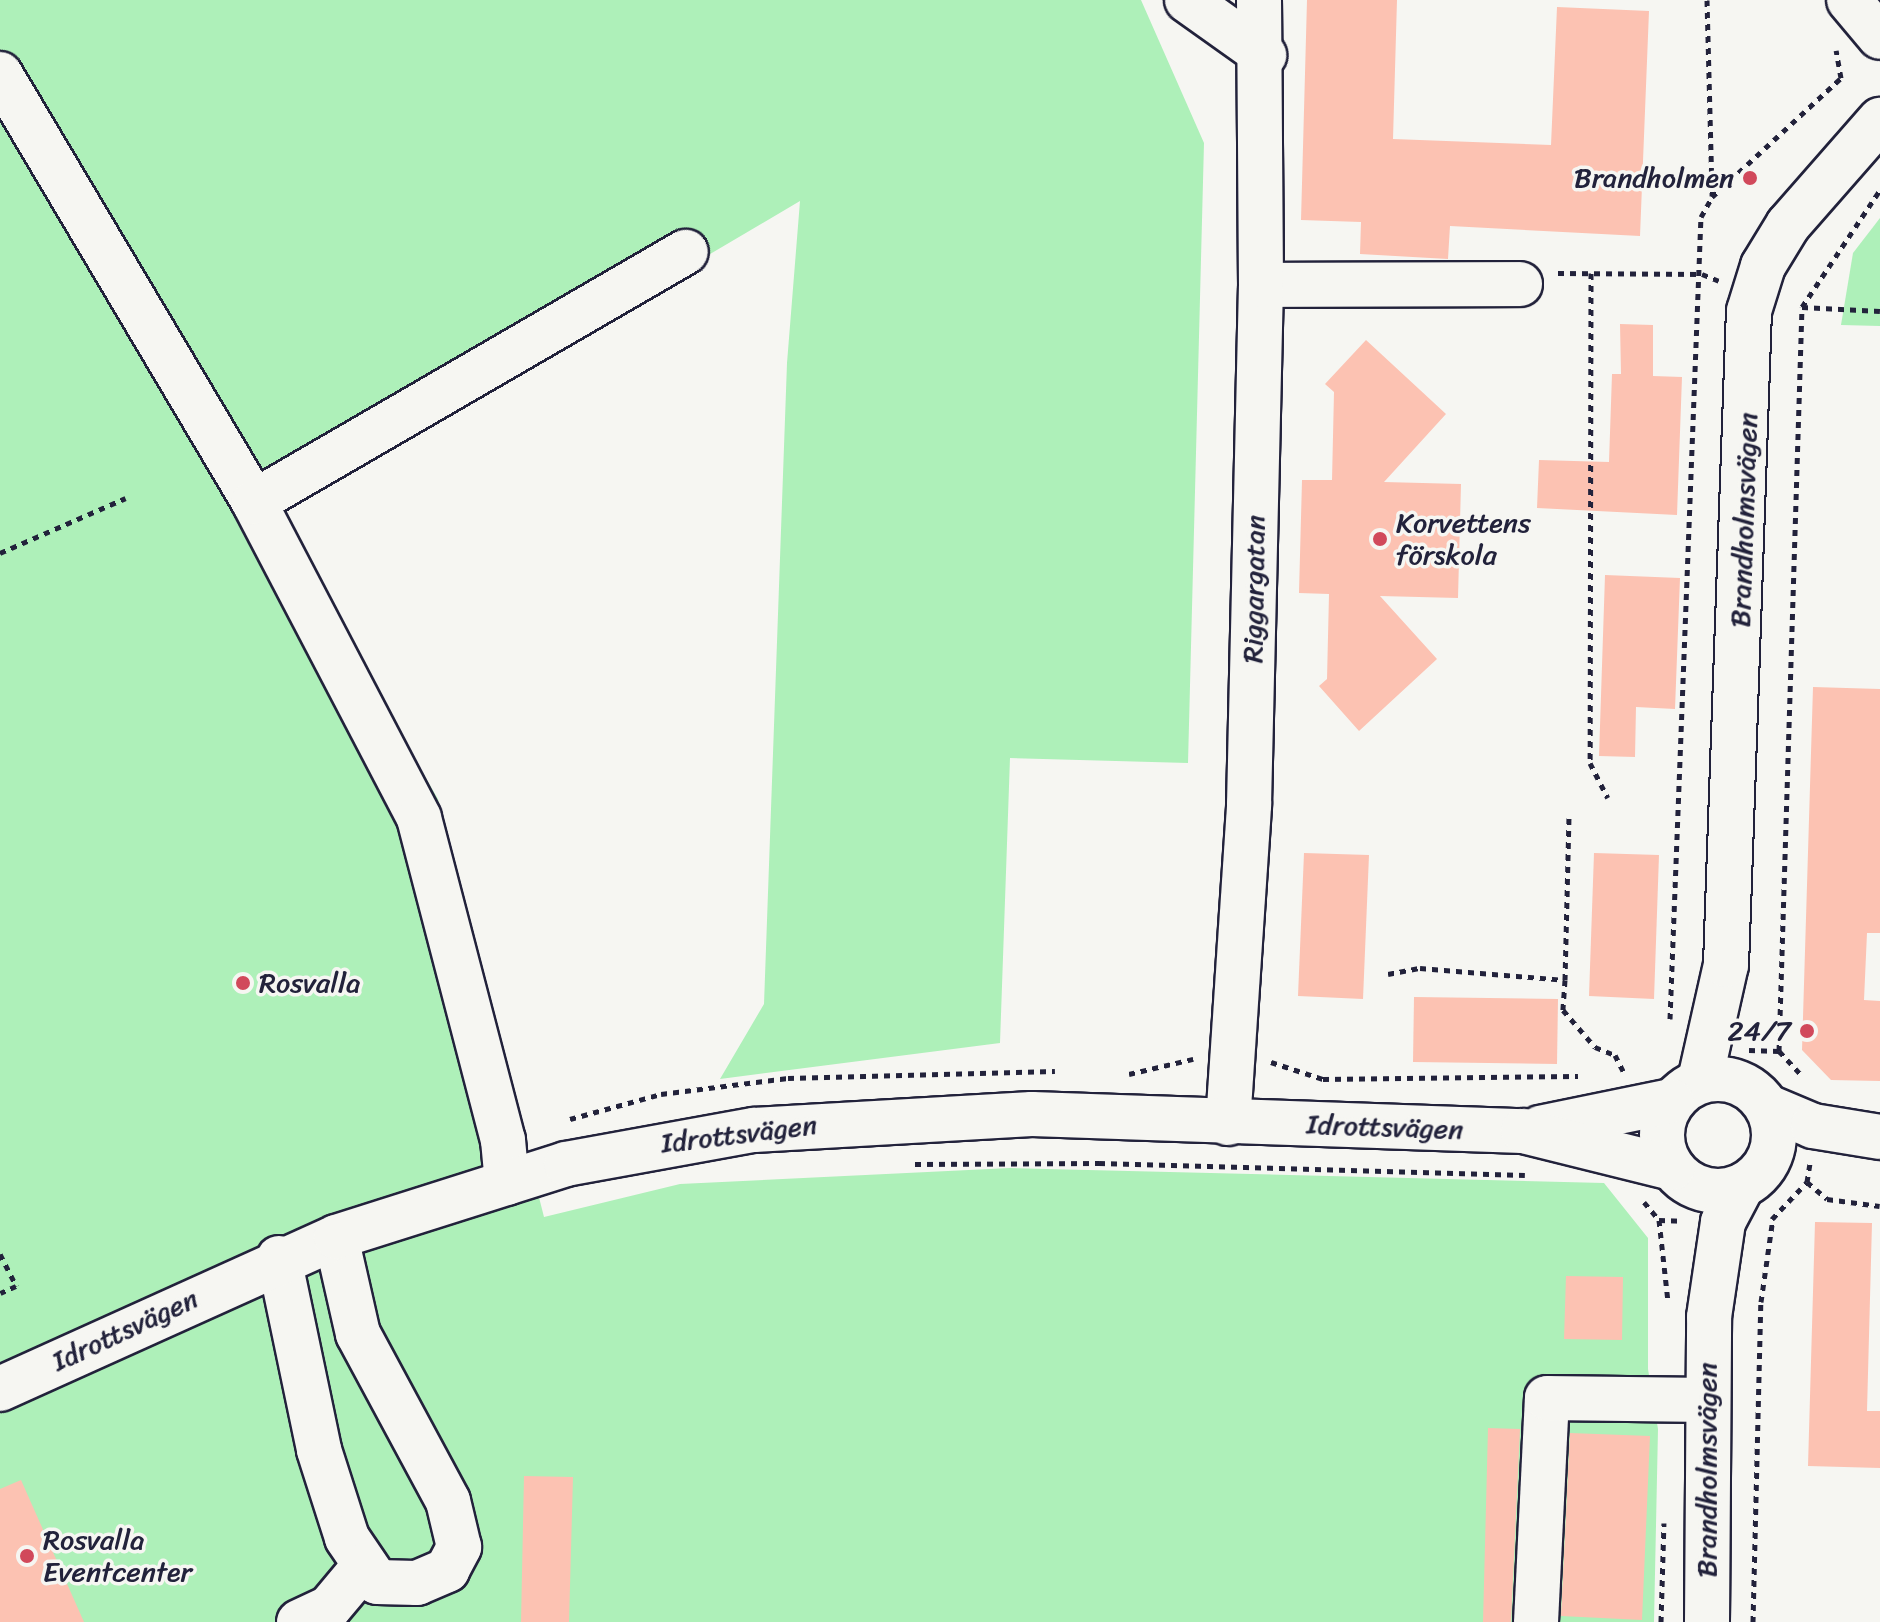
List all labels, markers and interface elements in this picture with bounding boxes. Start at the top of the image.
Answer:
place label: Brandholmen [1574,161,1734,195]
marker: Brandholmen [1741,169,1759,187]
street label: Brandholmsvägen [1723,412,1765,628]
place label: Korvettens förskola [1396,506,1531,572]
street label: Riggargatan [1236,515,1272,663]
marker: Korvettens förskola [1371,530,1389,548]
place label: Rosvalla [259,966,360,1000]
marker: Rosvalla [234,974,252,992]
place label: 24/7 [1727,1014,1791,1048]
marker: 24/7 [1798,1022,1816,1040]
street label: Idrottsvägen [1306,1107,1464,1147]
street label: Idrottsvägen [659,1108,819,1160]
street label: Idrottsvägen [47,1282,203,1378]
street label: Brandholmsvägen [1690,1362,1724,1578]
place label: Rosvalla Eventcenter [43,1523,192,1589]
marker: Rosvalla Eventcenter [18,1547,36,1565]

